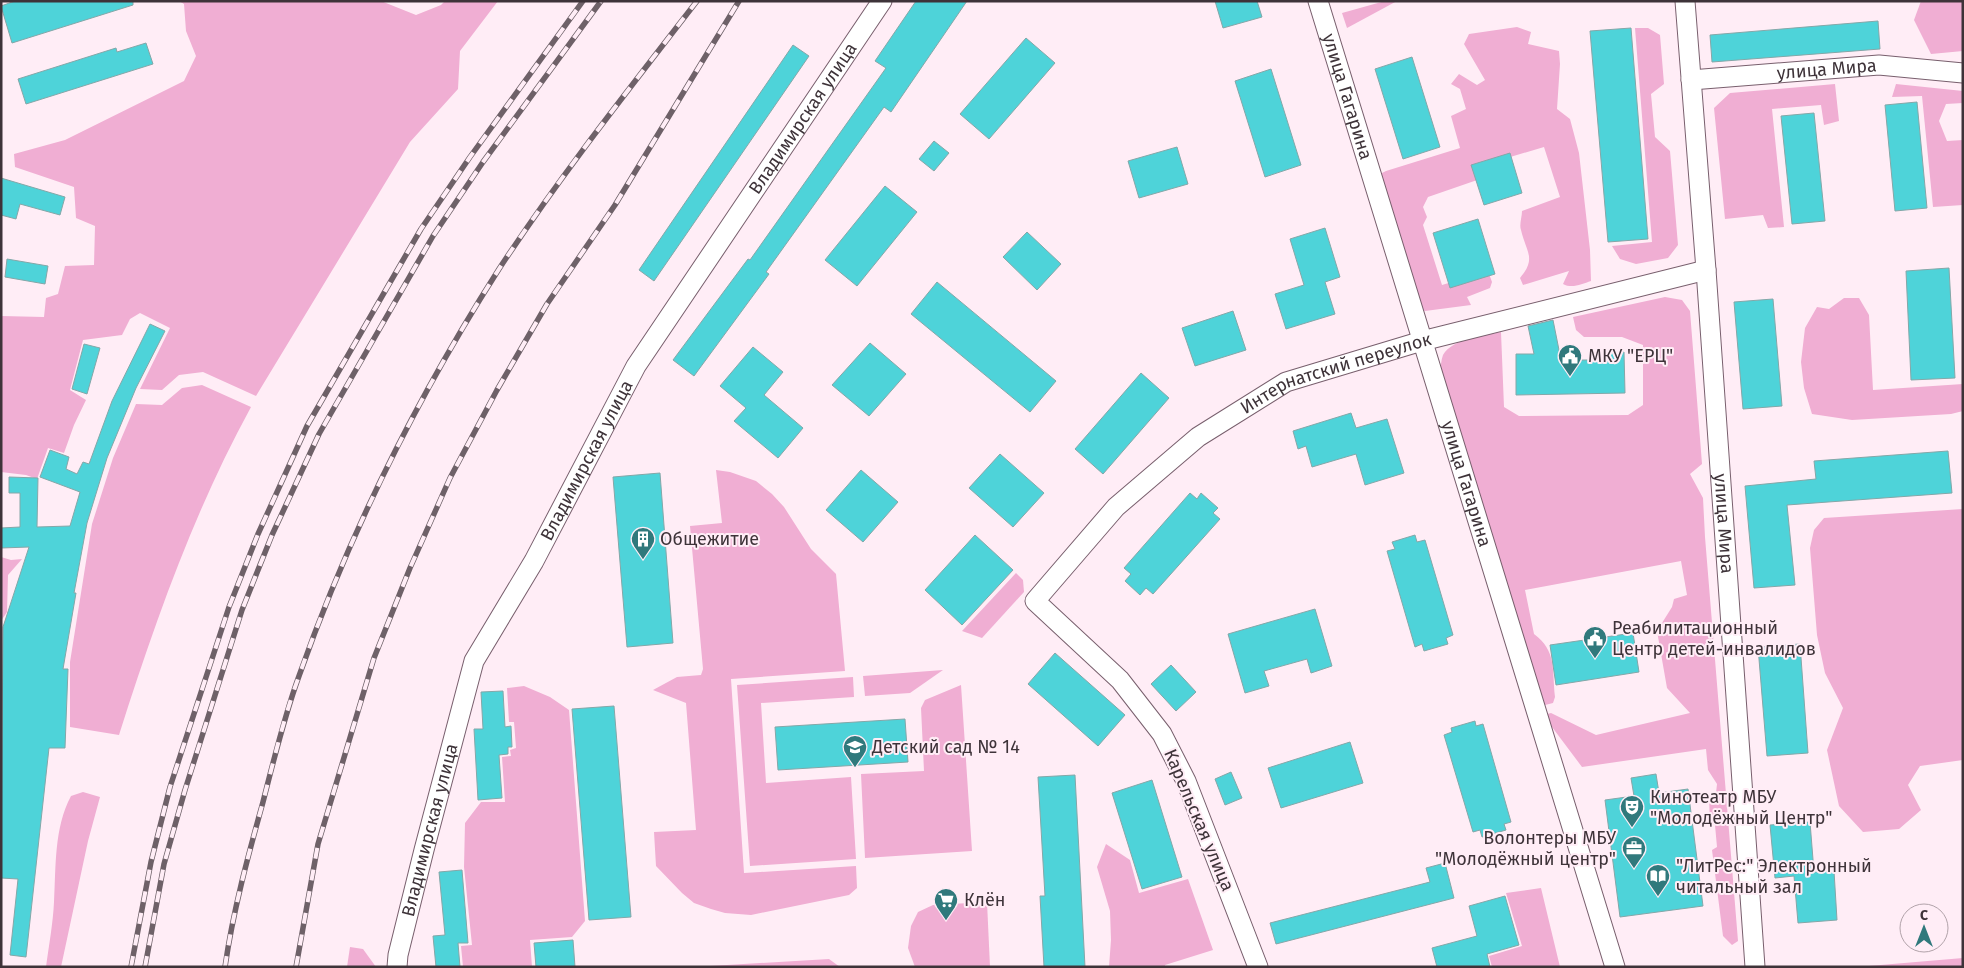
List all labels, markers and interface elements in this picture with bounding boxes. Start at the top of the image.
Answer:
street label: улица Гагарина [1318,31,1377,162]
street label: Владимирская улица [744,38,862,198]
street label: улица Мира [1776,54,1877,84]
street label: Интернатский переулок [1236,328,1434,419]
public building icon: МКУ "ЕРЦ" [1557,343,1583,377]
place label: МКУ "ЕРЦ" [1588,345,1673,367]
street label: Владимирская улица [536,376,638,544]
street label: улица Гагарина [1437,418,1496,550]
street label: улица Мира [1709,473,1738,574]
building icon: Общежитие [630,526,656,560]
place label: Общежитие [660,528,759,550]
place label: Реабилитационный Центр детей-инвалидов [1612,617,1816,660]
public building icon: Реабилитационный Центр детей-инвалидов [1582,625,1608,659]
school or university icon: Детский сад № 14 [842,734,868,768]
place label: Детский сад № 14 [871,736,1020,758]
street label: Владимирская улица [397,741,463,919]
street label: Карельская улица [1159,745,1239,895]
place label: Кинотеатр МБУ "Молодёжный Центр" [1650,786,1833,829]
theatre icon: Кинотеатр МБУ "Молодёжный Центр" [1619,794,1645,828]
place label: Волонтеры МБУ "Молодёжный центр" [1435,827,1616,870]
office icon: Волонтеры МБУ "Молодёжный центр" [1621,835,1647,869]
place label: "ЛитРес:" Электронный читальный зал [1676,855,1872,898]
library icon: "ЛитРес:" Электронный читальный зал [1645,863,1671,897]
supermarket icon: Клён [933,887,959,921]
place label: Клён [964,889,1005,911]
north arrow [1899,903,1949,953]
text: С [1920,907,1928,924]

